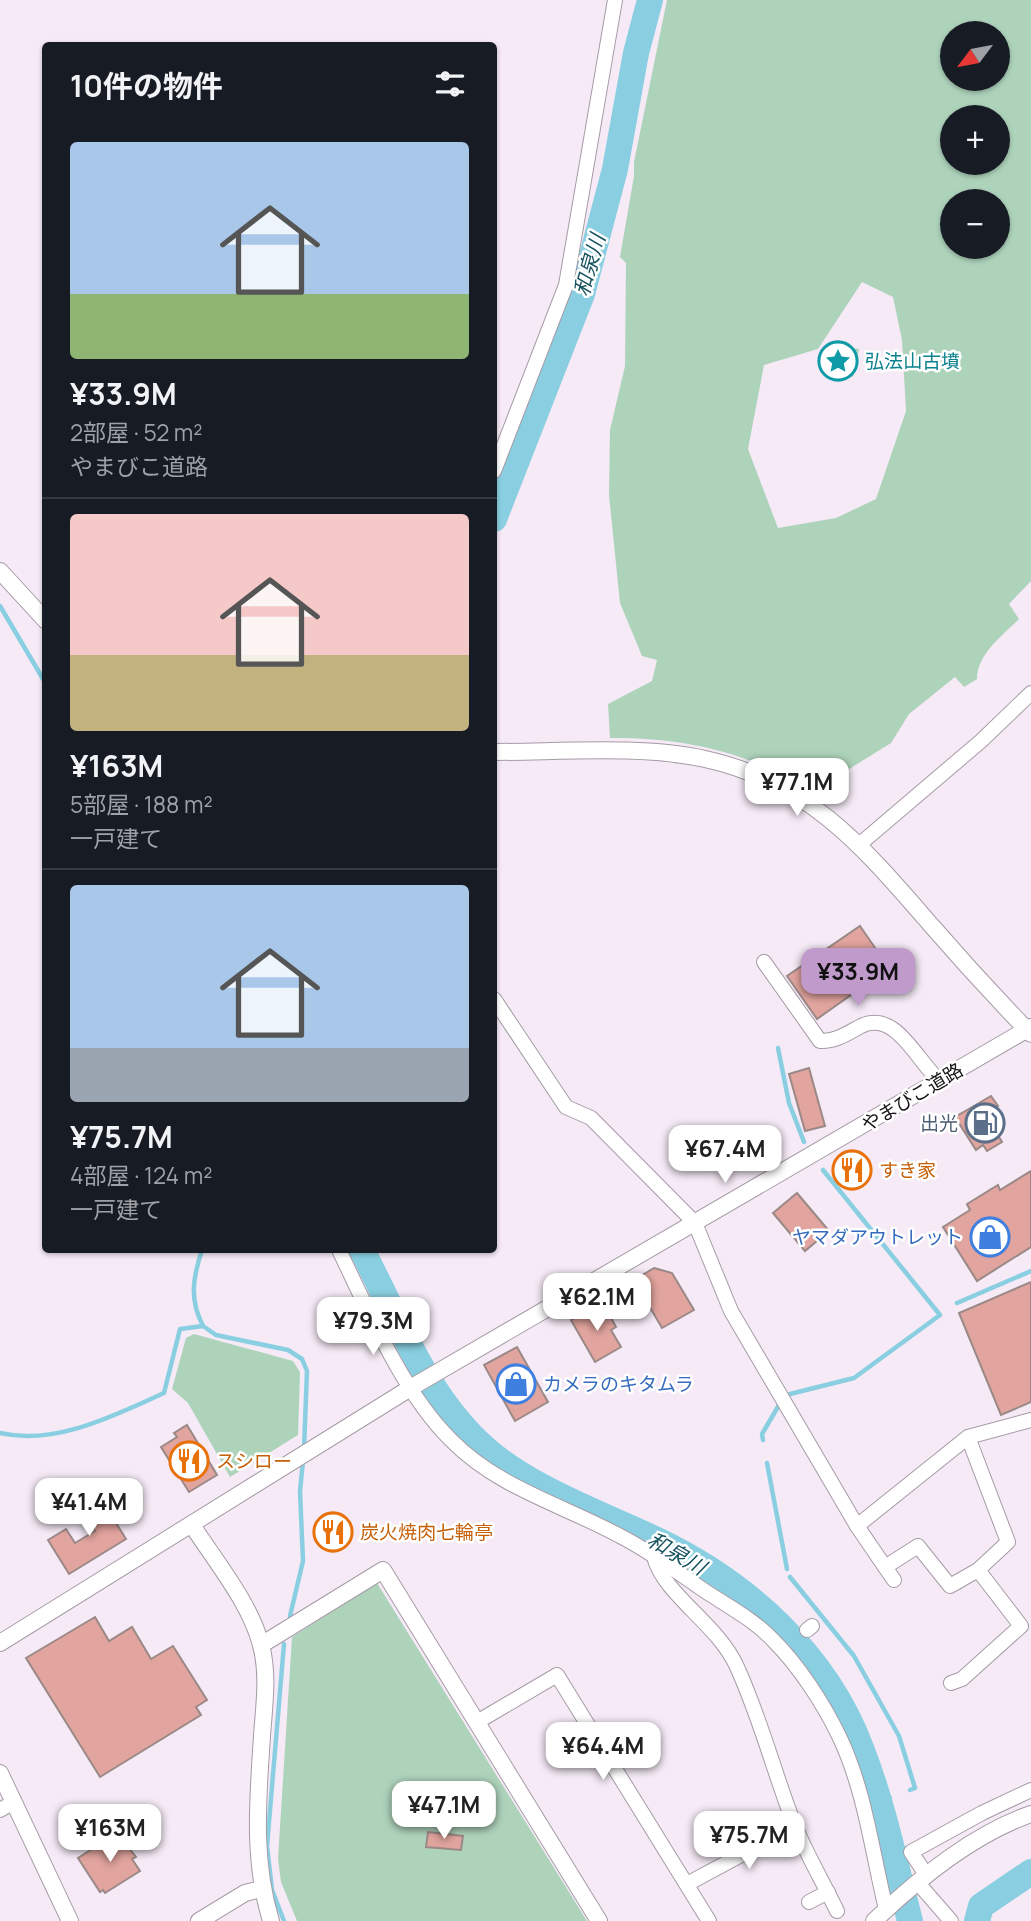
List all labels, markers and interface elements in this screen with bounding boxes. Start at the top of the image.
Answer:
north arrow [940,21,1010,91]
map controls [940,21,1010,259]
text: 10件の物件 [70,65,223,106]
icon: filters [431,65,469,103]
button: + [940,105,1010,175]
icon: home [207,187,333,313]
button: − [940,189,1010,259]
water label: 和泉川 [567,229,612,299]
place icon: 弘法山古墳 [817,340,859,382]
place label: 弘法山古墳 [865,348,960,374]
text: ¥33.9M [70,373,177,414]
text: 2部屋 · 52 m² [70,416,203,448]
text: やまびこ道路 [70,450,208,482]
icon: home [207,559,333,685]
text: ¥163M [70,745,163,786]
pin: ¥77.1M [740,758,854,818]
text: ¥77.1M [761,765,833,797]
text: 5部屋 · 188 m² [70,788,213,820]
text: 一戸建て [70,822,162,854]
icon: home [207,930,333,1056]
pin: ¥33.9M [801,948,915,1008]
text: ¥33.9M [817,955,899,987]
street label: やまびこ道路 [856,1056,968,1138]
fuel station icon: 出光 [964,1102,1006,1144]
place label: 出光 [920,1110,958,1136]
text: ¥75.7M [70,1116,173,1157]
pin: ¥67.4M [668,1126,782,1185]
text: ¥67.4M [685,1132,765,1164]
restaurant icon: すき家 [831,1149,873,1191]
place label: すき家 [879,1157,936,1183]
text: 4部屋 · 124 m² [70,1159,212,1191]
text: 一戸建て [70,1193,162,1225]
shop icon: ヤマダアウトレット [969,1216,1011,1258]
place label: ヤマダアウトレット [792,1224,963,1250]
pin: ¥62.1M [540,1274,654,1333]
text: ¥62.1M [559,1280,635,1312]
pin: ¥79.3M [316,1298,430,1357]
text: ¥79.3M [333,1304,413,1336]
shop icon: カメラのキタムラ [495,1363,537,1405]
place label: カメラのキタムラ [543,1371,694,1397]
restaurant icon: スシロー [168,1440,210,1482]
place label: スシロー [216,1448,292,1474]
pin: ¥41.4M [32,1478,146,1538]
text: ¥41.4M [51,1485,127,1517]
restaurant icon: 炭火焼肉七輪亭 [312,1511,354,1553]
place label: 炭火焼肉七輪亭 [360,1519,493,1545]
water label: 和泉川 [643,1525,713,1582]
pin: ¥64.4M [546,1722,660,1782]
text: ¥64.4M [562,1729,644,1761]
pin: ¥47.1M [387,1782,501,1841]
text: ¥47.1M [408,1788,480,1820]
pin: ¥163M [61,1804,159,1864]
text: ¥163M [74,1811,146,1843]
pin: ¥75.7M [692,1812,806,1871]
text: ¥75.7M [710,1818,788,1850]

